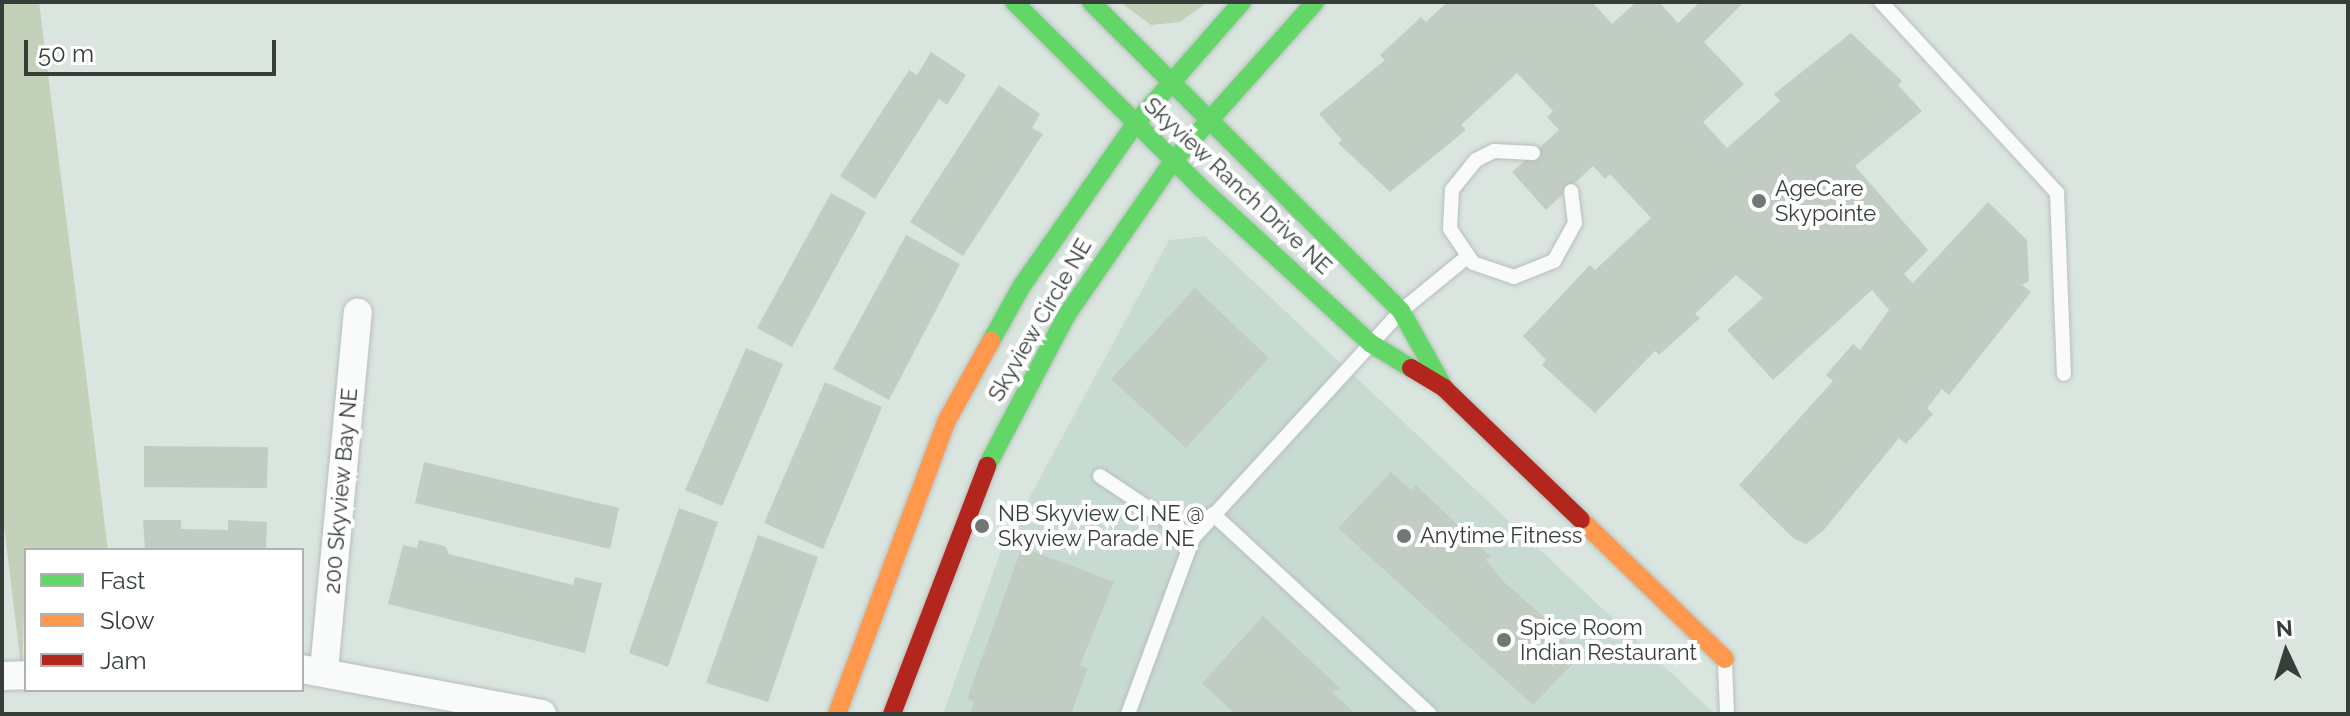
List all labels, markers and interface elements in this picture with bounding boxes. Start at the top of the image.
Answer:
scale bar [28,24,280,74]
text: 50 m [38,39,94,68]
street label: Skyview Ranch Drive NE [1138,92,1338,280]
place label: AgeCare Skypointe [1775,175,1876,226]
marker: AgeCare Skypointe [1750,192,1768,210]
street label: Skyview Circle NE [983,234,1097,406]
street label: 200 Skyview Bay NE [319,386,363,596]
place label: NB Skyview CI NE @ Skyview Parade NE [998,500,1205,552]
marker: NB Skyview CI NE @ Skyview Parade NE [973,517,991,535]
place label: Anytime Fitness [1420,523,1582,549]
marker: Anytime Fitness [1395,527,1413,545]
legend [24,548,304,692]
text: Fast [100,566,145,595]
text: Slow [100,606,154,635]
north arrow [2246,612,2326,692]
place label: Spice Room Indian Restaurant [1520,614,1697,666]
text: N [2275,615,2294,642]
marker: Spice Room Indian Restaurant [1495,631,1513,649]
text: Jam [100,646,146,675]

